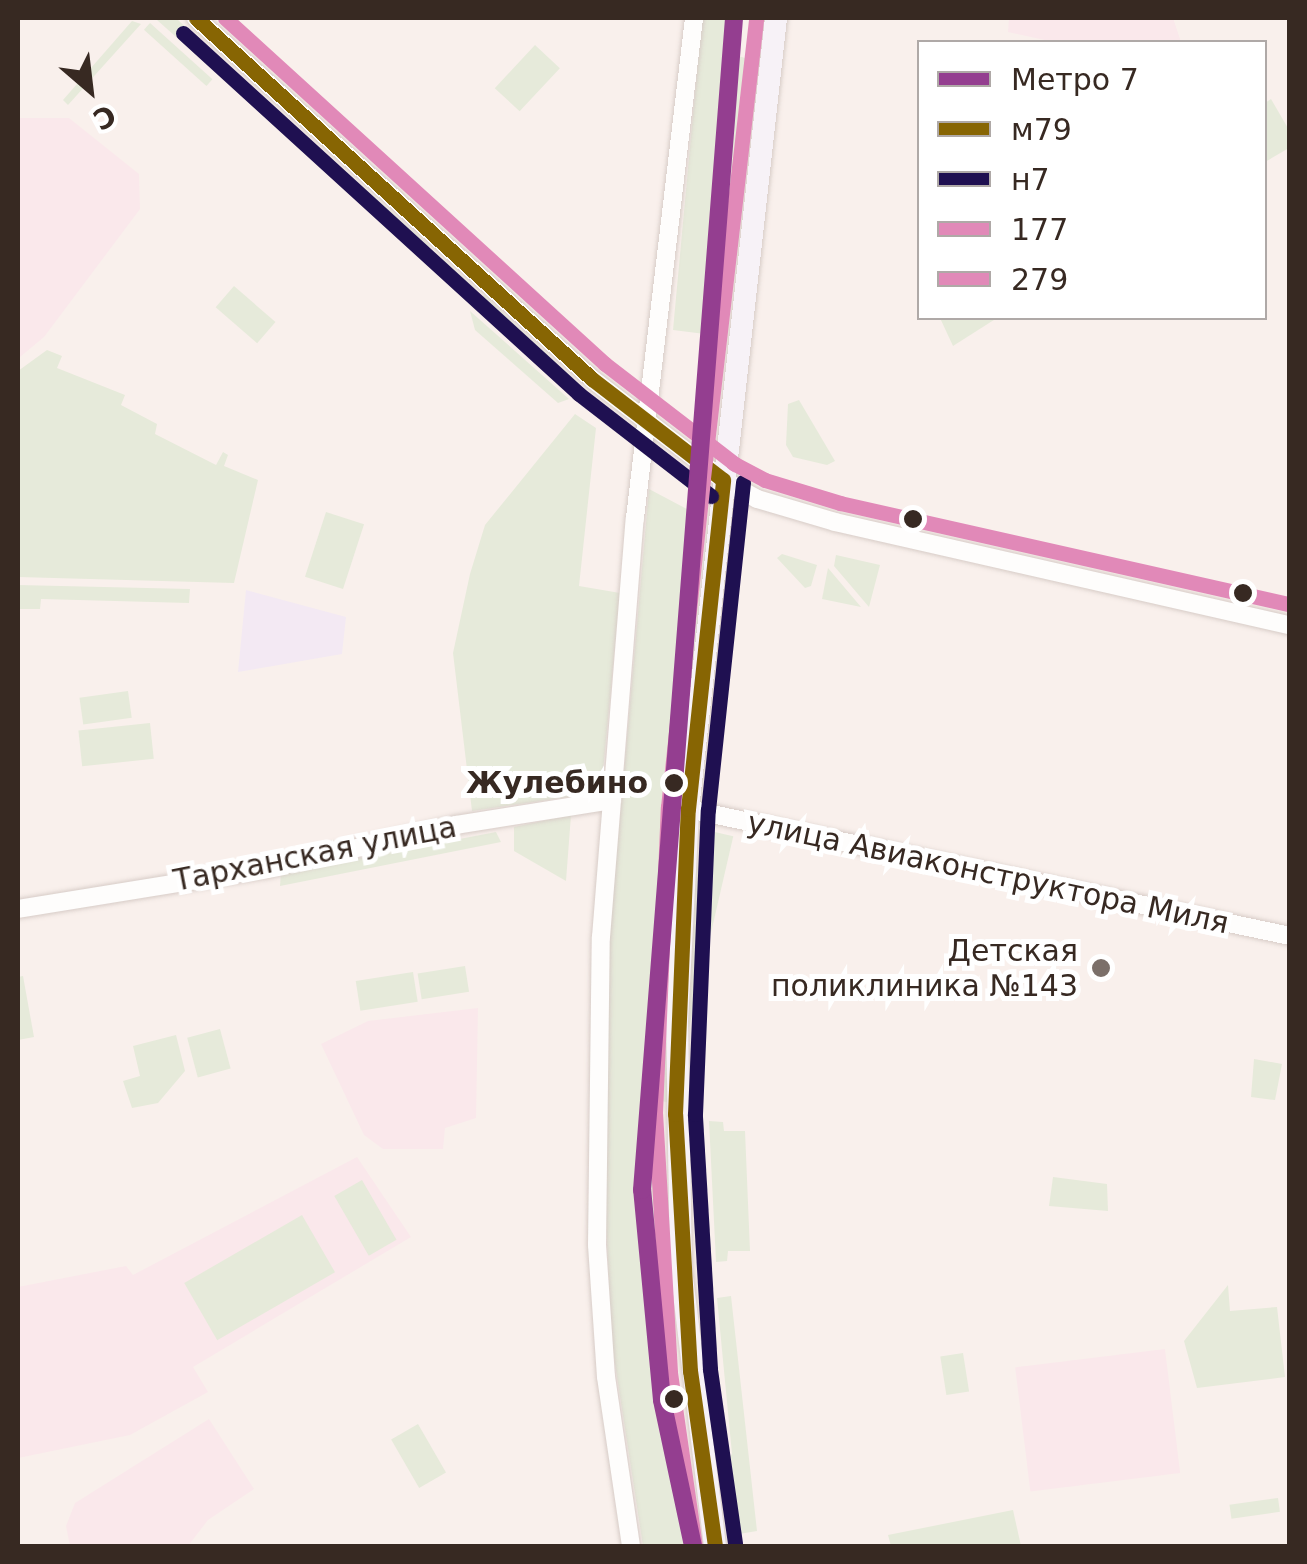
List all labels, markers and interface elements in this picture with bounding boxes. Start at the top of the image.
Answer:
north arrow [40,40,140,140]
legend [917,40,1267,320]
text: Метро 7 [1011,62,1139,97]
text: С [87,98,121,136]
text: м79 [1011,112,1072,147]
text: н7 [1011,162,1050,197]
text: 177 [1011,212,1068,247]
text: 279 [1011,262,1068,297]
unlabelled marker [903,509,923,529]
unlabelled marker [1233,583,1253,603]
place label: Жулебино [466,765,648,801]
marker: Жулебино [657,766,691,800]
street label: улица Авиаконструктора Миля [744,804,1232,942]
street label: Тарханская улица [171,809,459,899]
place label: Детская поликлиника №143 [771,933,1078,1004]
marker: Детская поликлиника №143 [1088,955,1114,981]
unlabelled marker [664,1389,684,1409]

